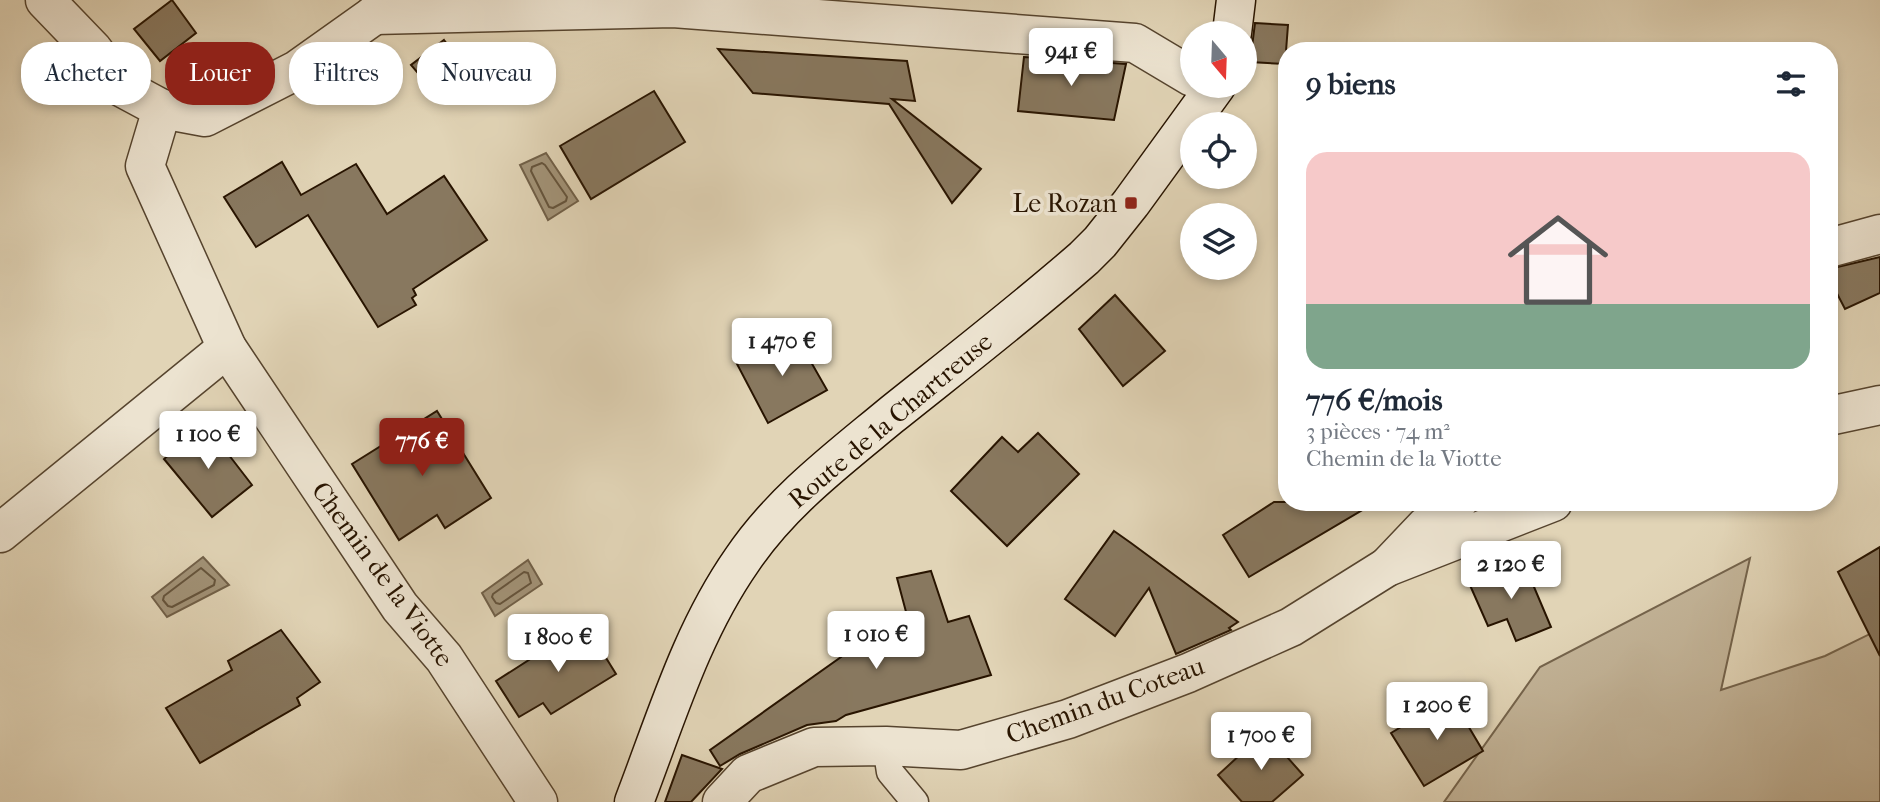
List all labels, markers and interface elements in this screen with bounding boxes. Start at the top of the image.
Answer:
north arrow [1180,21,1256,98]
map controls [1180,21,1257,280]
pin: 941 € [1022,28,1120,88]
text: 941 € [1045,37,1097,64]
chip: Acheter [21,42,151,105]
chip: Louer [165,42,275,105]
chip: Filtres [289,42,403,105]
chip: Nouveau [417,42,556,105]
icon: filters [1772,65,1810,103]
text: 9 biens [1306,67,1396,102]
button: locate [1180,112,1257,189]
place label: Le Rozan [1013,188,1117,219]
marker: Le Rozan [1123,195,1139,211]
icon: home [1495,197,1621,323]
button: layers [1180,203,1257,280]
pin: 1 470 € [717,318,847,378]
street label: Route de la Chartreuse [782,326,999,515]
text: 1 470 € [748,327,816,354]
text: 776 €/mois [1306,383,1443,418]
pin: 1 100 € [143,412,273,471]
text: 3 pièces · 74 m² [1306,418,1450,445]
pin: 776 € [373,419,471,478]
text: 1 100 € [175,420,241,447]
text: 776 € [395,427,449,454]
text: Chemin de la Viotte [1306,445,1502,472]
street label: Chemin de la Viotte [305,476,460,673]
pin: 2 120 € [1446,542,1576,601]
text: 2 120 € [1477,550,1545,577]
pin: 1 010 € [811,612,941,671]
pin: 1 800 € [493,614,623,674]
text: 1 010 € [843,620,909,647]
text: 1 800 € [524,623,592,650]
street label: Chemin du Coteau [1002,650,1209,751]
pin: 1 200 € [1372,682,1502,742]
text: 1 200 € [1403,691,1471,718]
pin: 1 700 € [1196,712,1326,772]
text: 1 700 € [1227,721,1295,748]

